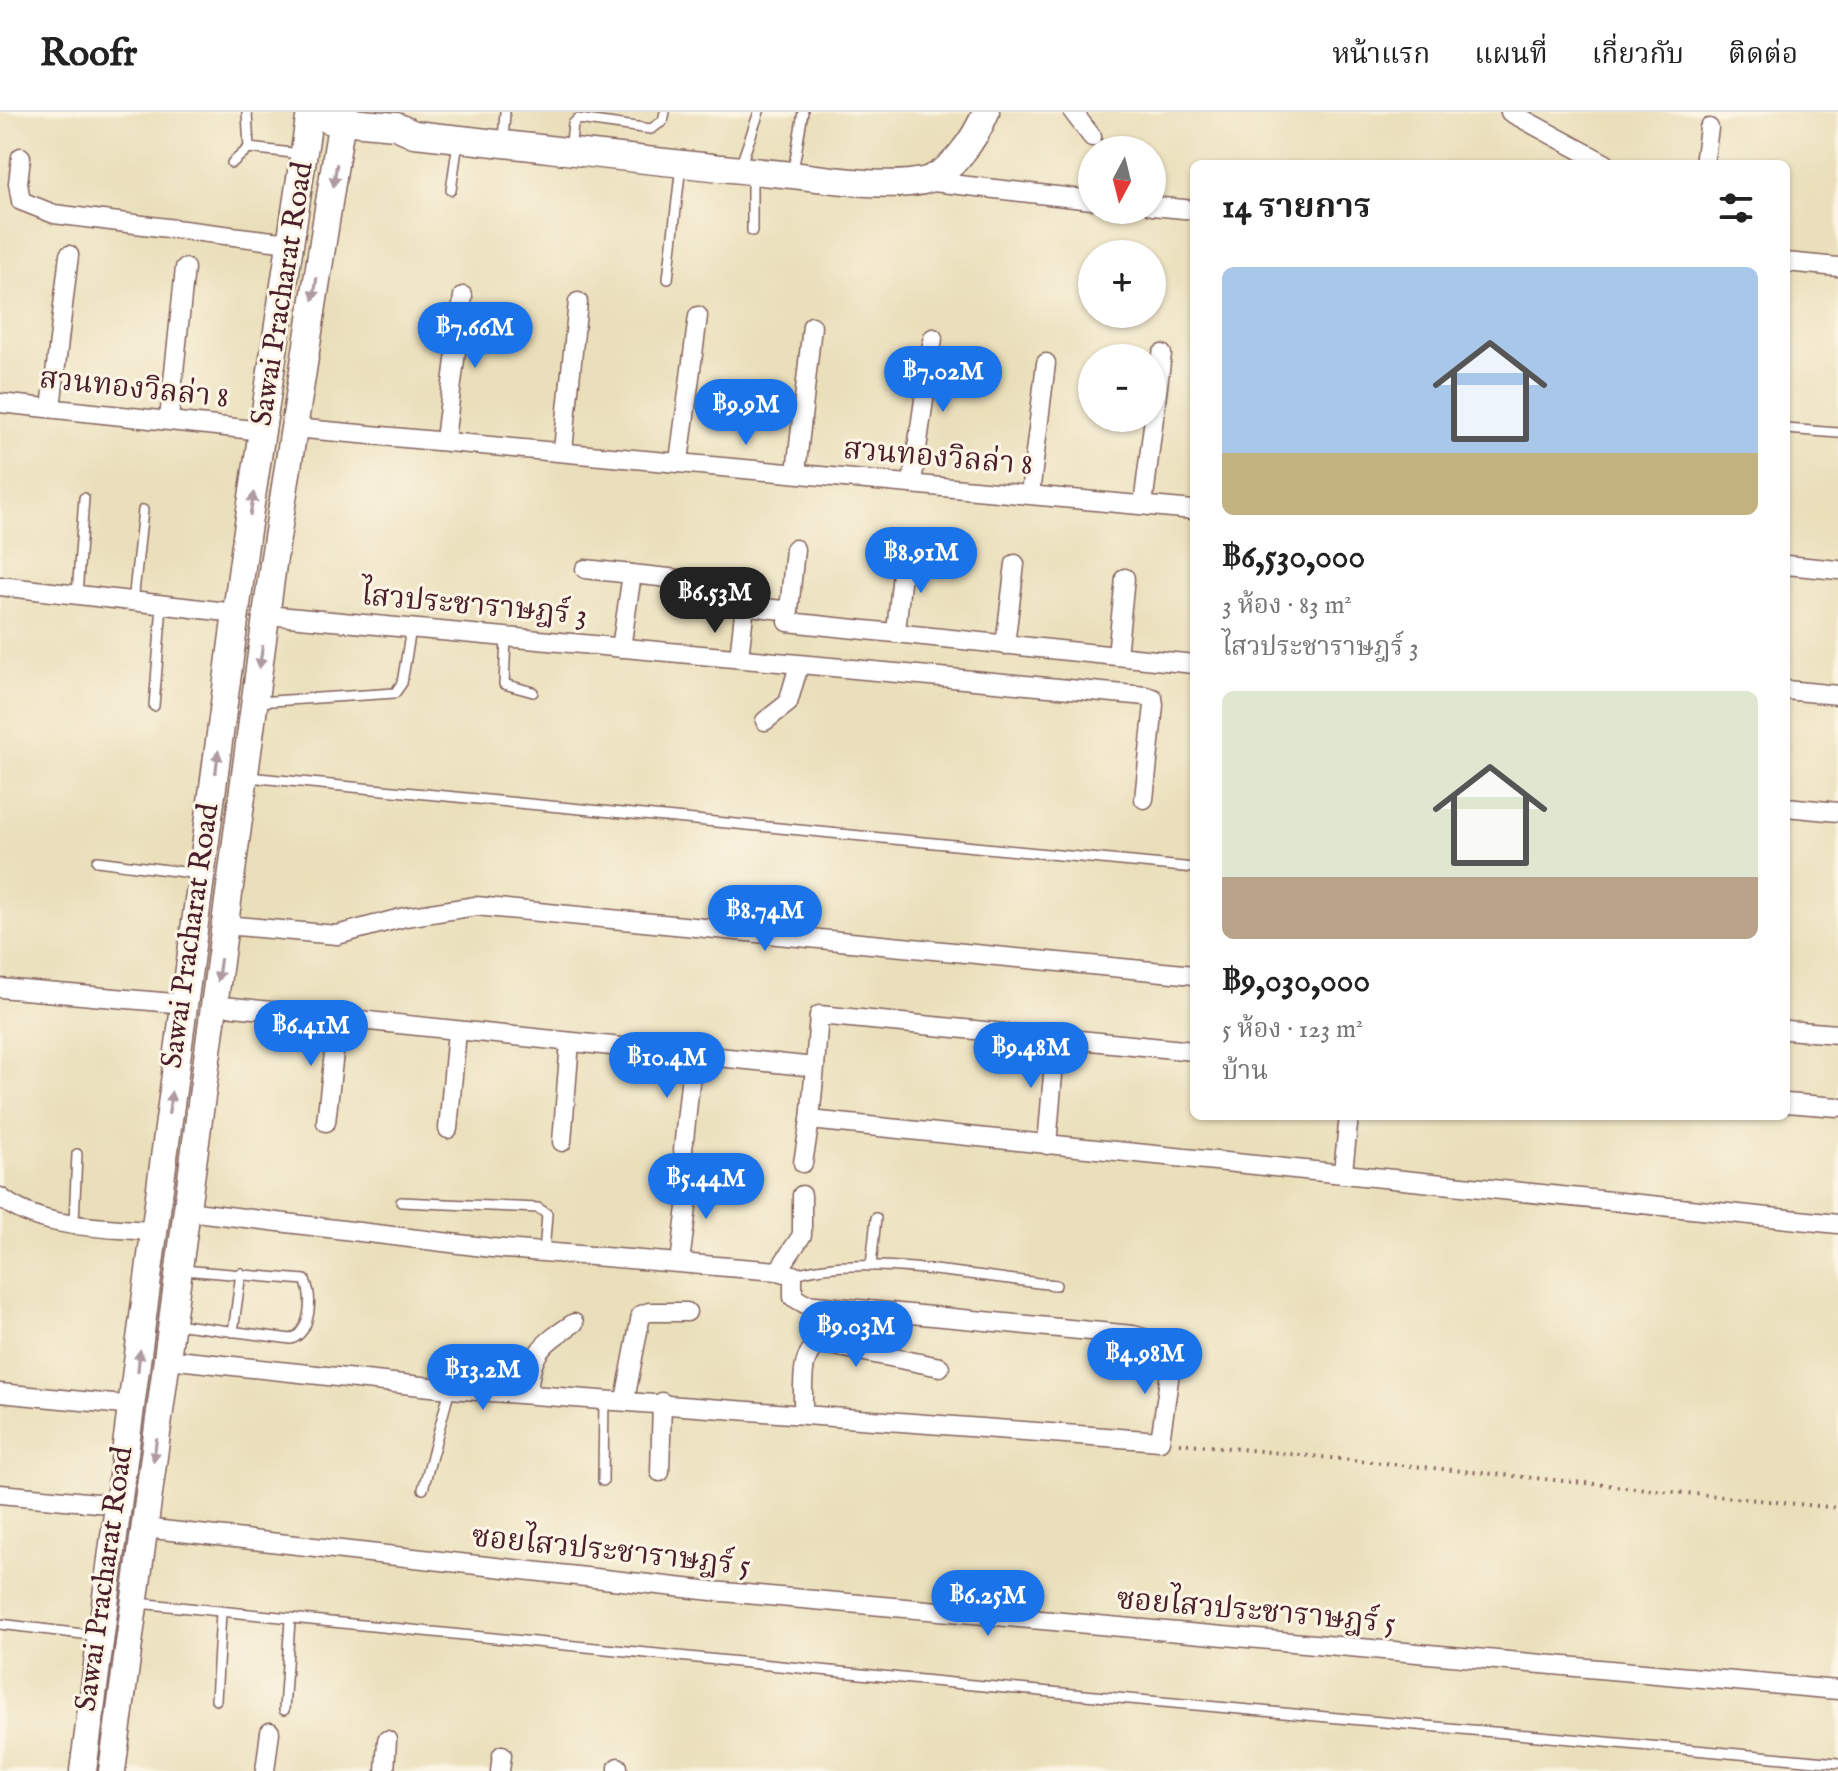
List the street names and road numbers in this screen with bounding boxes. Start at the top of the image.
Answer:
street label: Sawai Pracharat Road [243,158,323,429]
street label: สวนทองวิลล่า 8 [37,360,231,418]
street label: สวนทองวิลล่า 8 [842,431,1034,485]
street label: ไสวประชาราษฎร์ 3 [357,573,589,635]
street label: Sawai Pracharat Road [154,800,229,1071]
street label: Sawai Pracharat Road [68,1443,143,1714]
street label: ซอยไสวประชาราษฎร์ 5 [470,1514,753,1586]
street label: ซอยไสวประชาราษฎร์ 5 [1115,1577,1398,1643]

